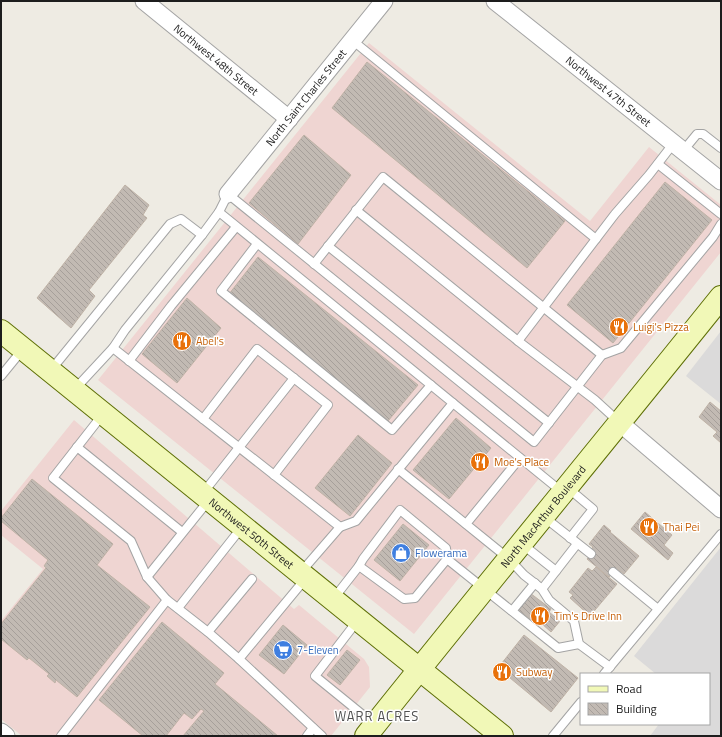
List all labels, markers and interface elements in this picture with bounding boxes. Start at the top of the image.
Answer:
street label: Northwest 48th Street [170,20,262,99]
street label: North Saint Charles Street [262,46,350,149]
street label: Northwest 47th Street [562,52,655,130]
restaurant icon: Luigi's Pizza [608,316,630,338]
place label: Luigi's Pizza [633,319,689,335]
restaurant icon: Abel's [171,330,193,352]
place label: Abel's [196,333,224,349]
restaurant icon: Moe's Place [469,451,491,473]
place label: Moe's Place [494,454,549,470]
street label: North MacArthur Boulevard [497,462,590,571]
street label: Northwest 50th Street [206,494,297,573]
restaurant icon: Thai Pei [638,516,660,538]
place label: Thai Pei [663,519,699,535]
shop icon: Flowerama [390,542,412,564]
place label: Flowerama [415,545,467,561]
restaurant icon: Tim's Drive Inn [529,605,551,627]
place label: Tim's Drive Inn [554,608,622,624]
supermarket icon: 7-Eleven [272,639,294,661]
place label: 7-Eleven [297,642,339,658]
restaurant icon: Subway [491,661,513,683]
place label: Subway [516,664,553,680]
legend [580,673,710,725]
text: Road [616,679,642,698]
text: Building [616,699,657,718]
district label: WARR ACRES [335,706,419,726]

